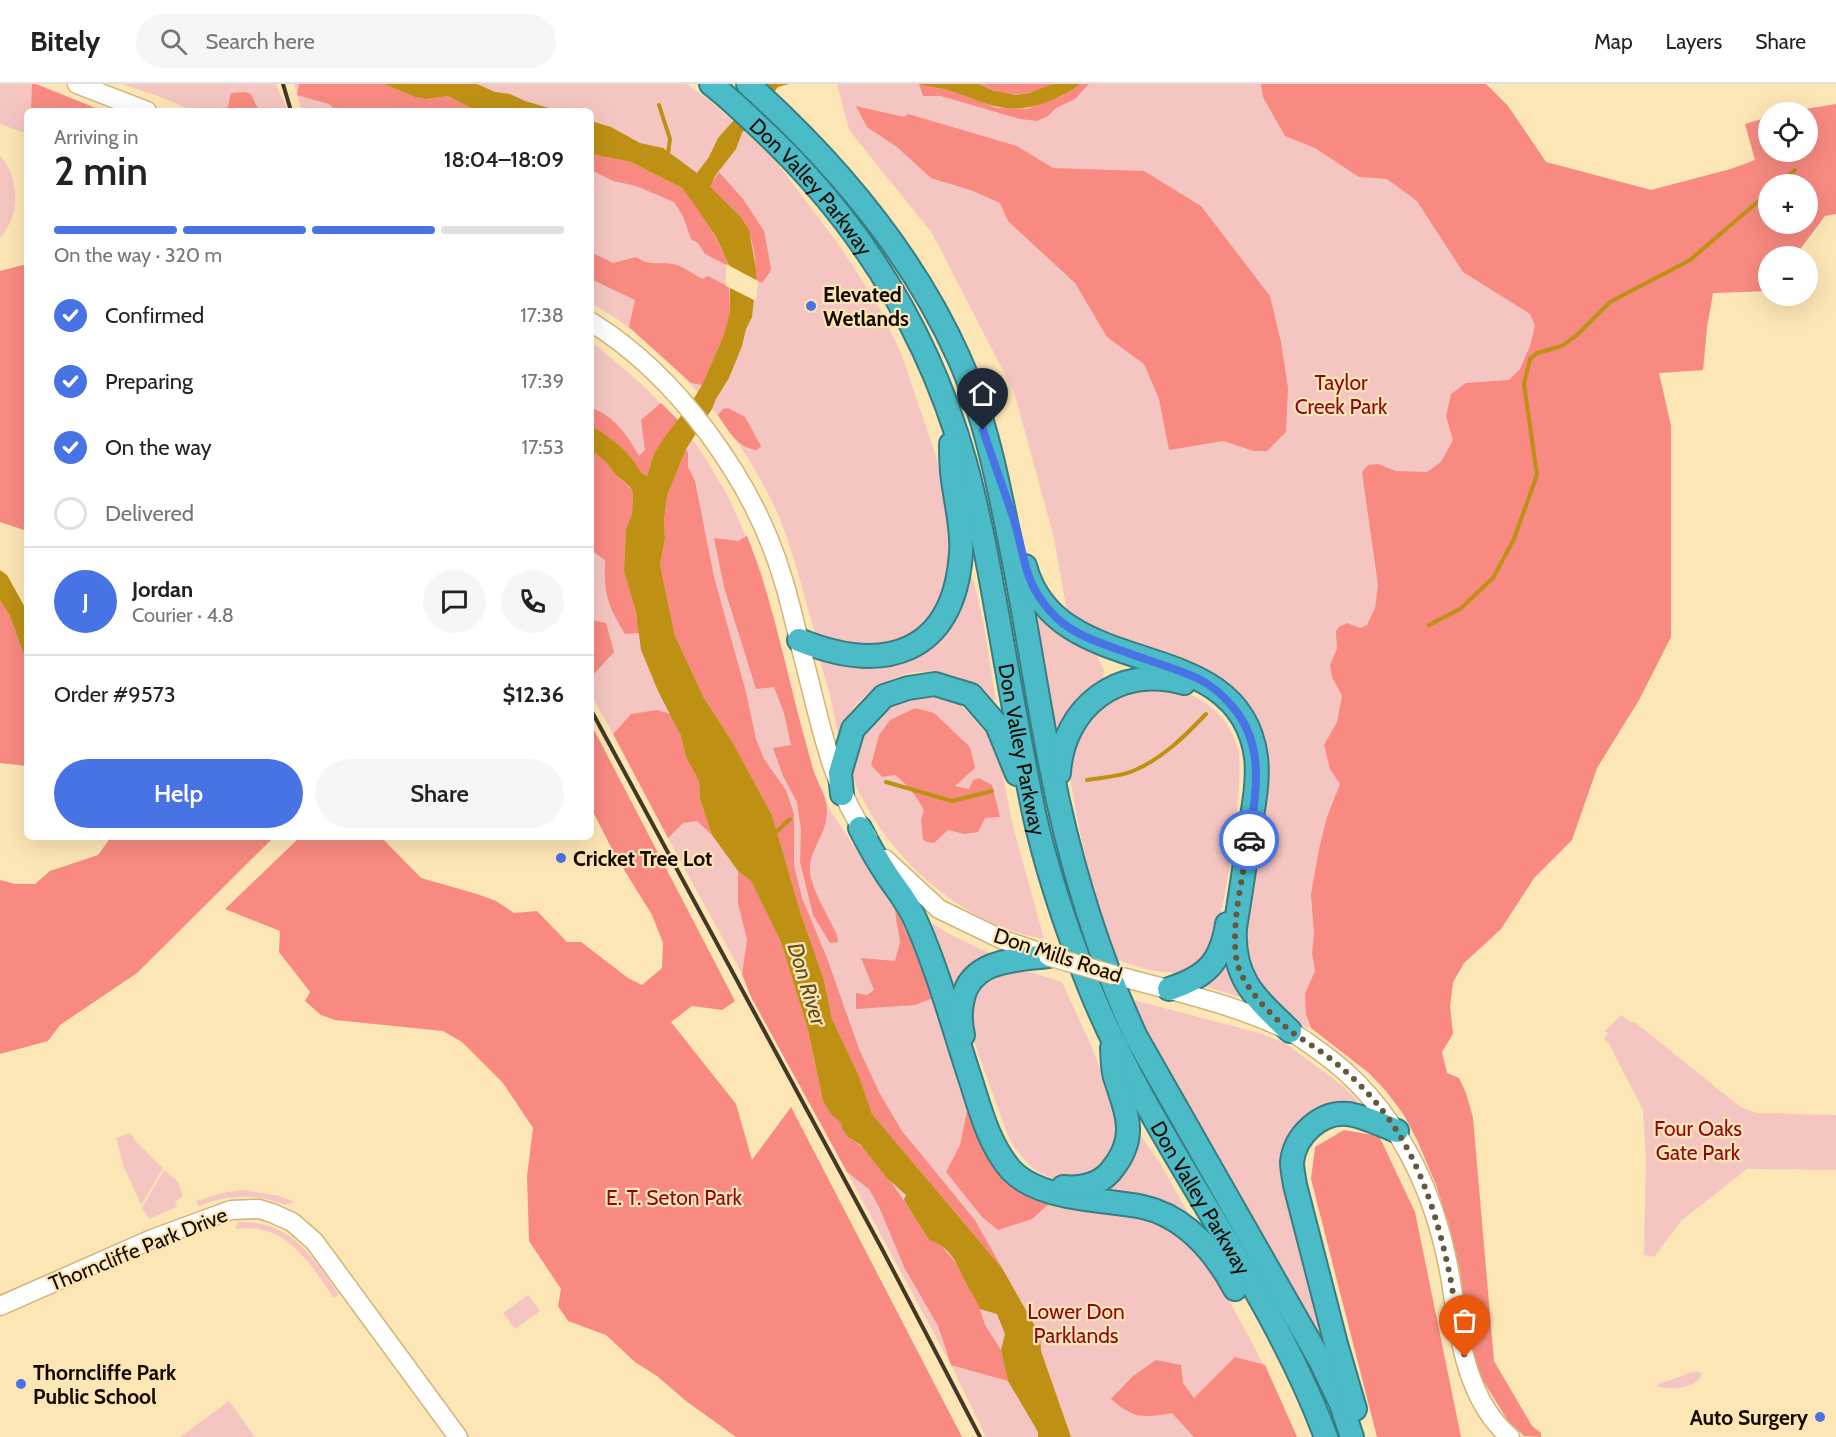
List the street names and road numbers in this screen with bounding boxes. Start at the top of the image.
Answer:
street label: Don Valley Parkway [745,113,878,260]
street label: Don Valley Parkway [994,662,1051,838]
street label: Don Mills Road [991,923,1125,987]
street label: Don Valley Parkway [1146,1116,1256,1279]
street label: Thorncliffe Park Drive [45,1202,231,1296]

